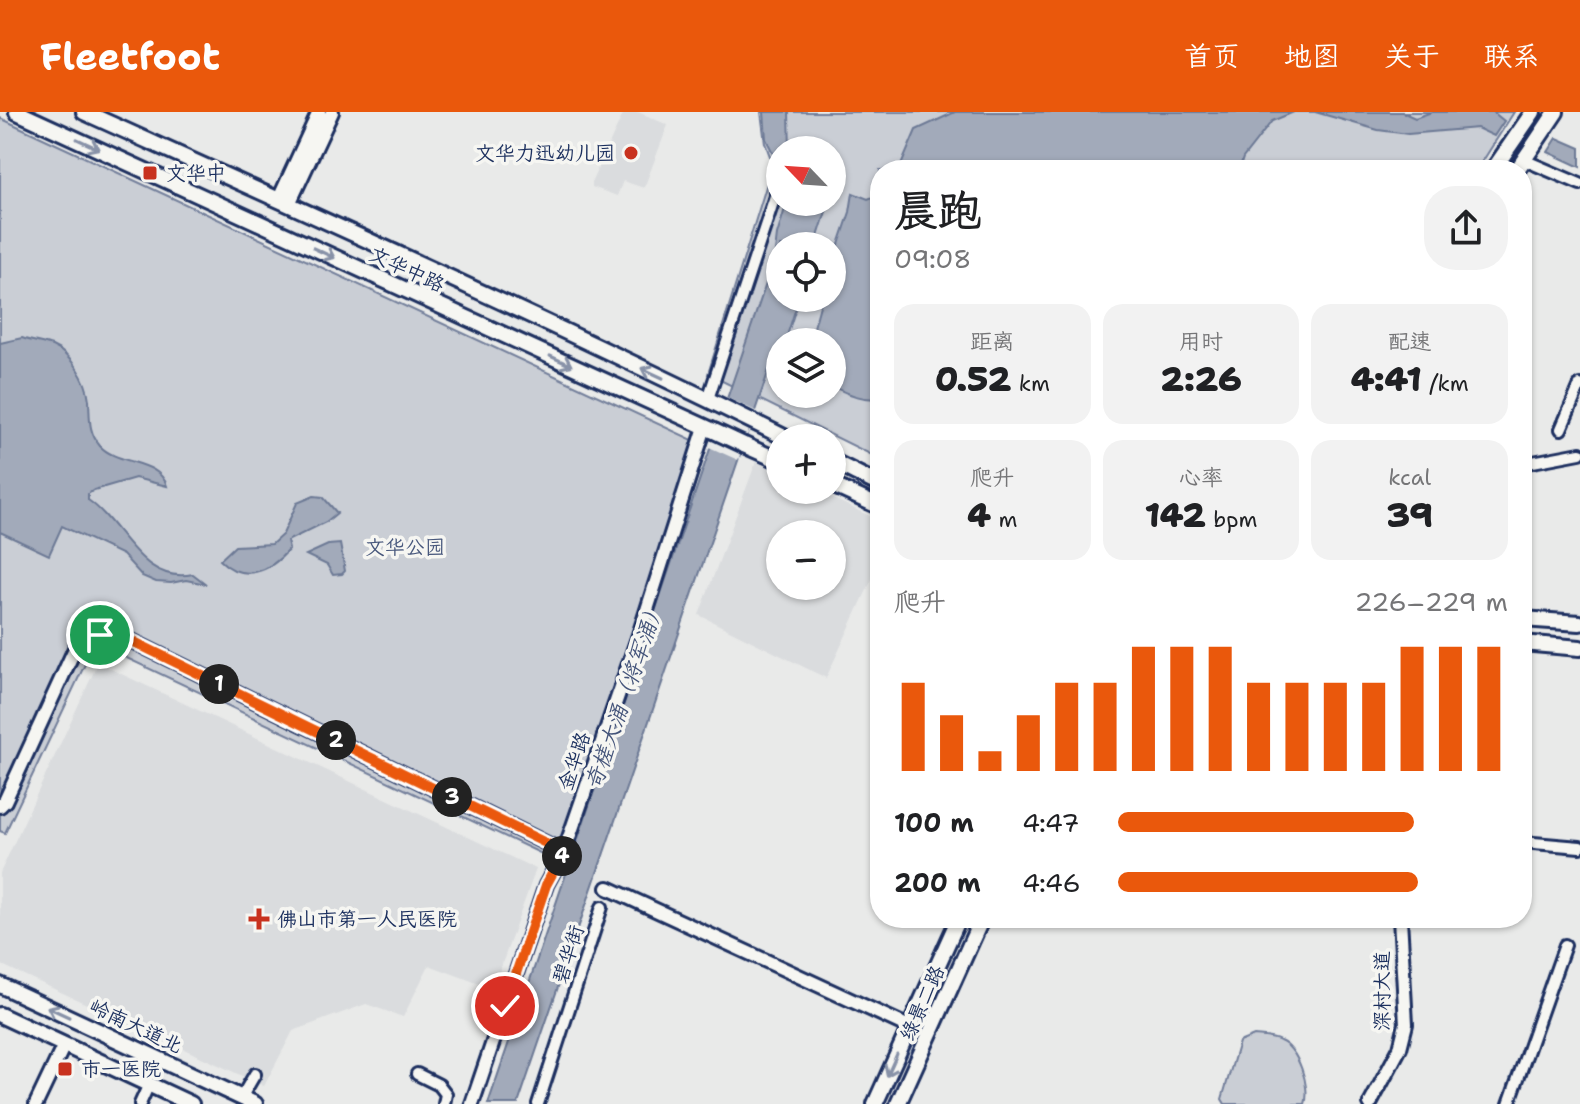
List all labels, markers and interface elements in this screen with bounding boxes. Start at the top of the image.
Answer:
text: Fleetfoot [40,31,220,82]
text: 首页 [1184,37,1240,75]
text: 地图 [1284,37,1340,75]
text: 关于 [1384,37,1440,75]
text: 联系 [1484,37,1540,75]
north arrow [766,136,846,216]
map controls [766,136,846,600]
one-way arrow [75,138,99,153]
place label: 文华力迅幼儿园 [475,140,615,166]
marker: 文华力迅幼儿园 [622,144,640,162]
place label: 文华中 [166,160,226,186]
marker: 文华中 [141,164,159,182]
text: 晨跑 [894,181,982,240]
button: share [1424,186,1508,270]
button: locate [766,232,846,312]
street label: 文华中路 [365,240,450,298]
text: 09:08 [894,241,971,276]
one-way arrow [312,246,336,261]
text: 距离 [970,327,1014,356]
text: 用时 [1179,327,1223,356]
text: 配速 [1388,327,1432,356]
button: layers [766,328,846,408]
one-way arrow [548,354,572,369]
text: 0.52 [935,356,1011,402]
text: 2:26 [1160,356,1242,402]
text: 4:41 [1351,356,1422,402]
one-way arrow [640,365,664,380]
text: km [1011,369,1050,398]
text: /km [1422,369,1469,398]
button: + [766,424,846,504]
text: 爬升 [970,463,1014,492]
text: 心率 [1179,463,1223,492]
text: kcal [1388,463,1431,492]
text: 4 [967,492,991,538]
text: 142 [1144,492,1206,538]
text: 39 [1386,492,1433,538]
text: m [991,505,1017,534]
text: bpm [1206,505,1258,534]
button: − [766,520,846,600]
park label: 文华公园 [365,534,445,560]
text: 爬升 [894,584,946,619]
text: 226–229 m [1354,584,1508,619]
water label: 奇槎大涌（将军涌） [579,597,670,793]
pin [66,601,134,669]
icon: arrive [78,613,122,657]
pin: 1 [199,664,239,704]
text: 1 [214,669,224,698]
pin: 2 [316,720,356,760]
text: 2 [328,725,344,754]
street label: 金华路 [552,727,596,794]
pin: 3 [432,777,472,817]
text: 3 [444,782,460,811]
text: 100 m [894,805,974,840]
text: 4:47 [1022,805,1079,840]
pin: 4 [542,836,582,876]
text: 4 [554,841,570,870]
text: 200 m [894,865,981,900]
text: 4:46 [1022,865,1081,900]
place label: 佛山市第一人民医院 [277,906,457,932]
marker: 佛山市第一人民医院 [248,908,270,930]
street label: 碧华街 [546,921,590,987]
street label: 深村大道 [1369,951,1395,1031]
street label: 绿景二路 [894,960,951,1045]
pin [471,972,539,1040]
icon: check [483,984,527,1028]
street label: 岭南大道北 [85,993,187,1059]
one-way arrow [46,1004,70,1019]
one-way arrow [884,1053,899,1077]
place label: 市一医院 [81,1056,161,1082]
marker: 市一医院 [56,1060,74,1078]

